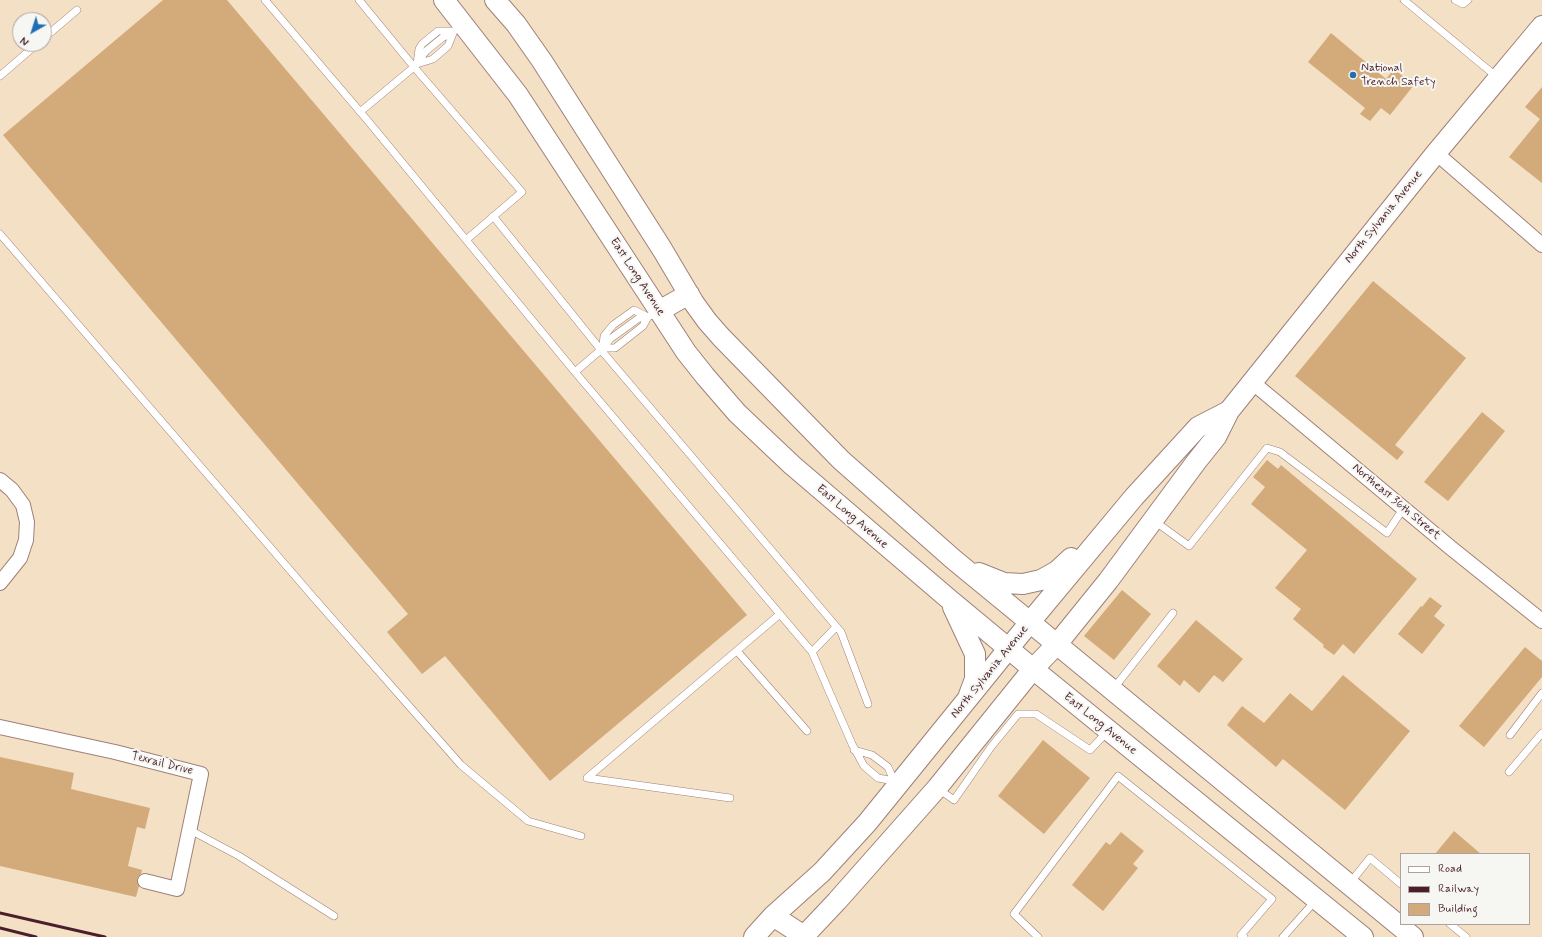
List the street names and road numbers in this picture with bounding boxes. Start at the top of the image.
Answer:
street label: North Sylvania Avenue [1342,168,1426,266]
street label: East Long Avenue [606,235,668,319]
street label: Northeast 36th Street [1349,461,1443,543]
street label: East Long Avenue [813,482,891,552]
street label: North Sylvania Avenue [948,623,1032,721]
street label: East Long Avenue [1060,690,1140,758]
street label: Texrail Drive [130,749,194,779]

